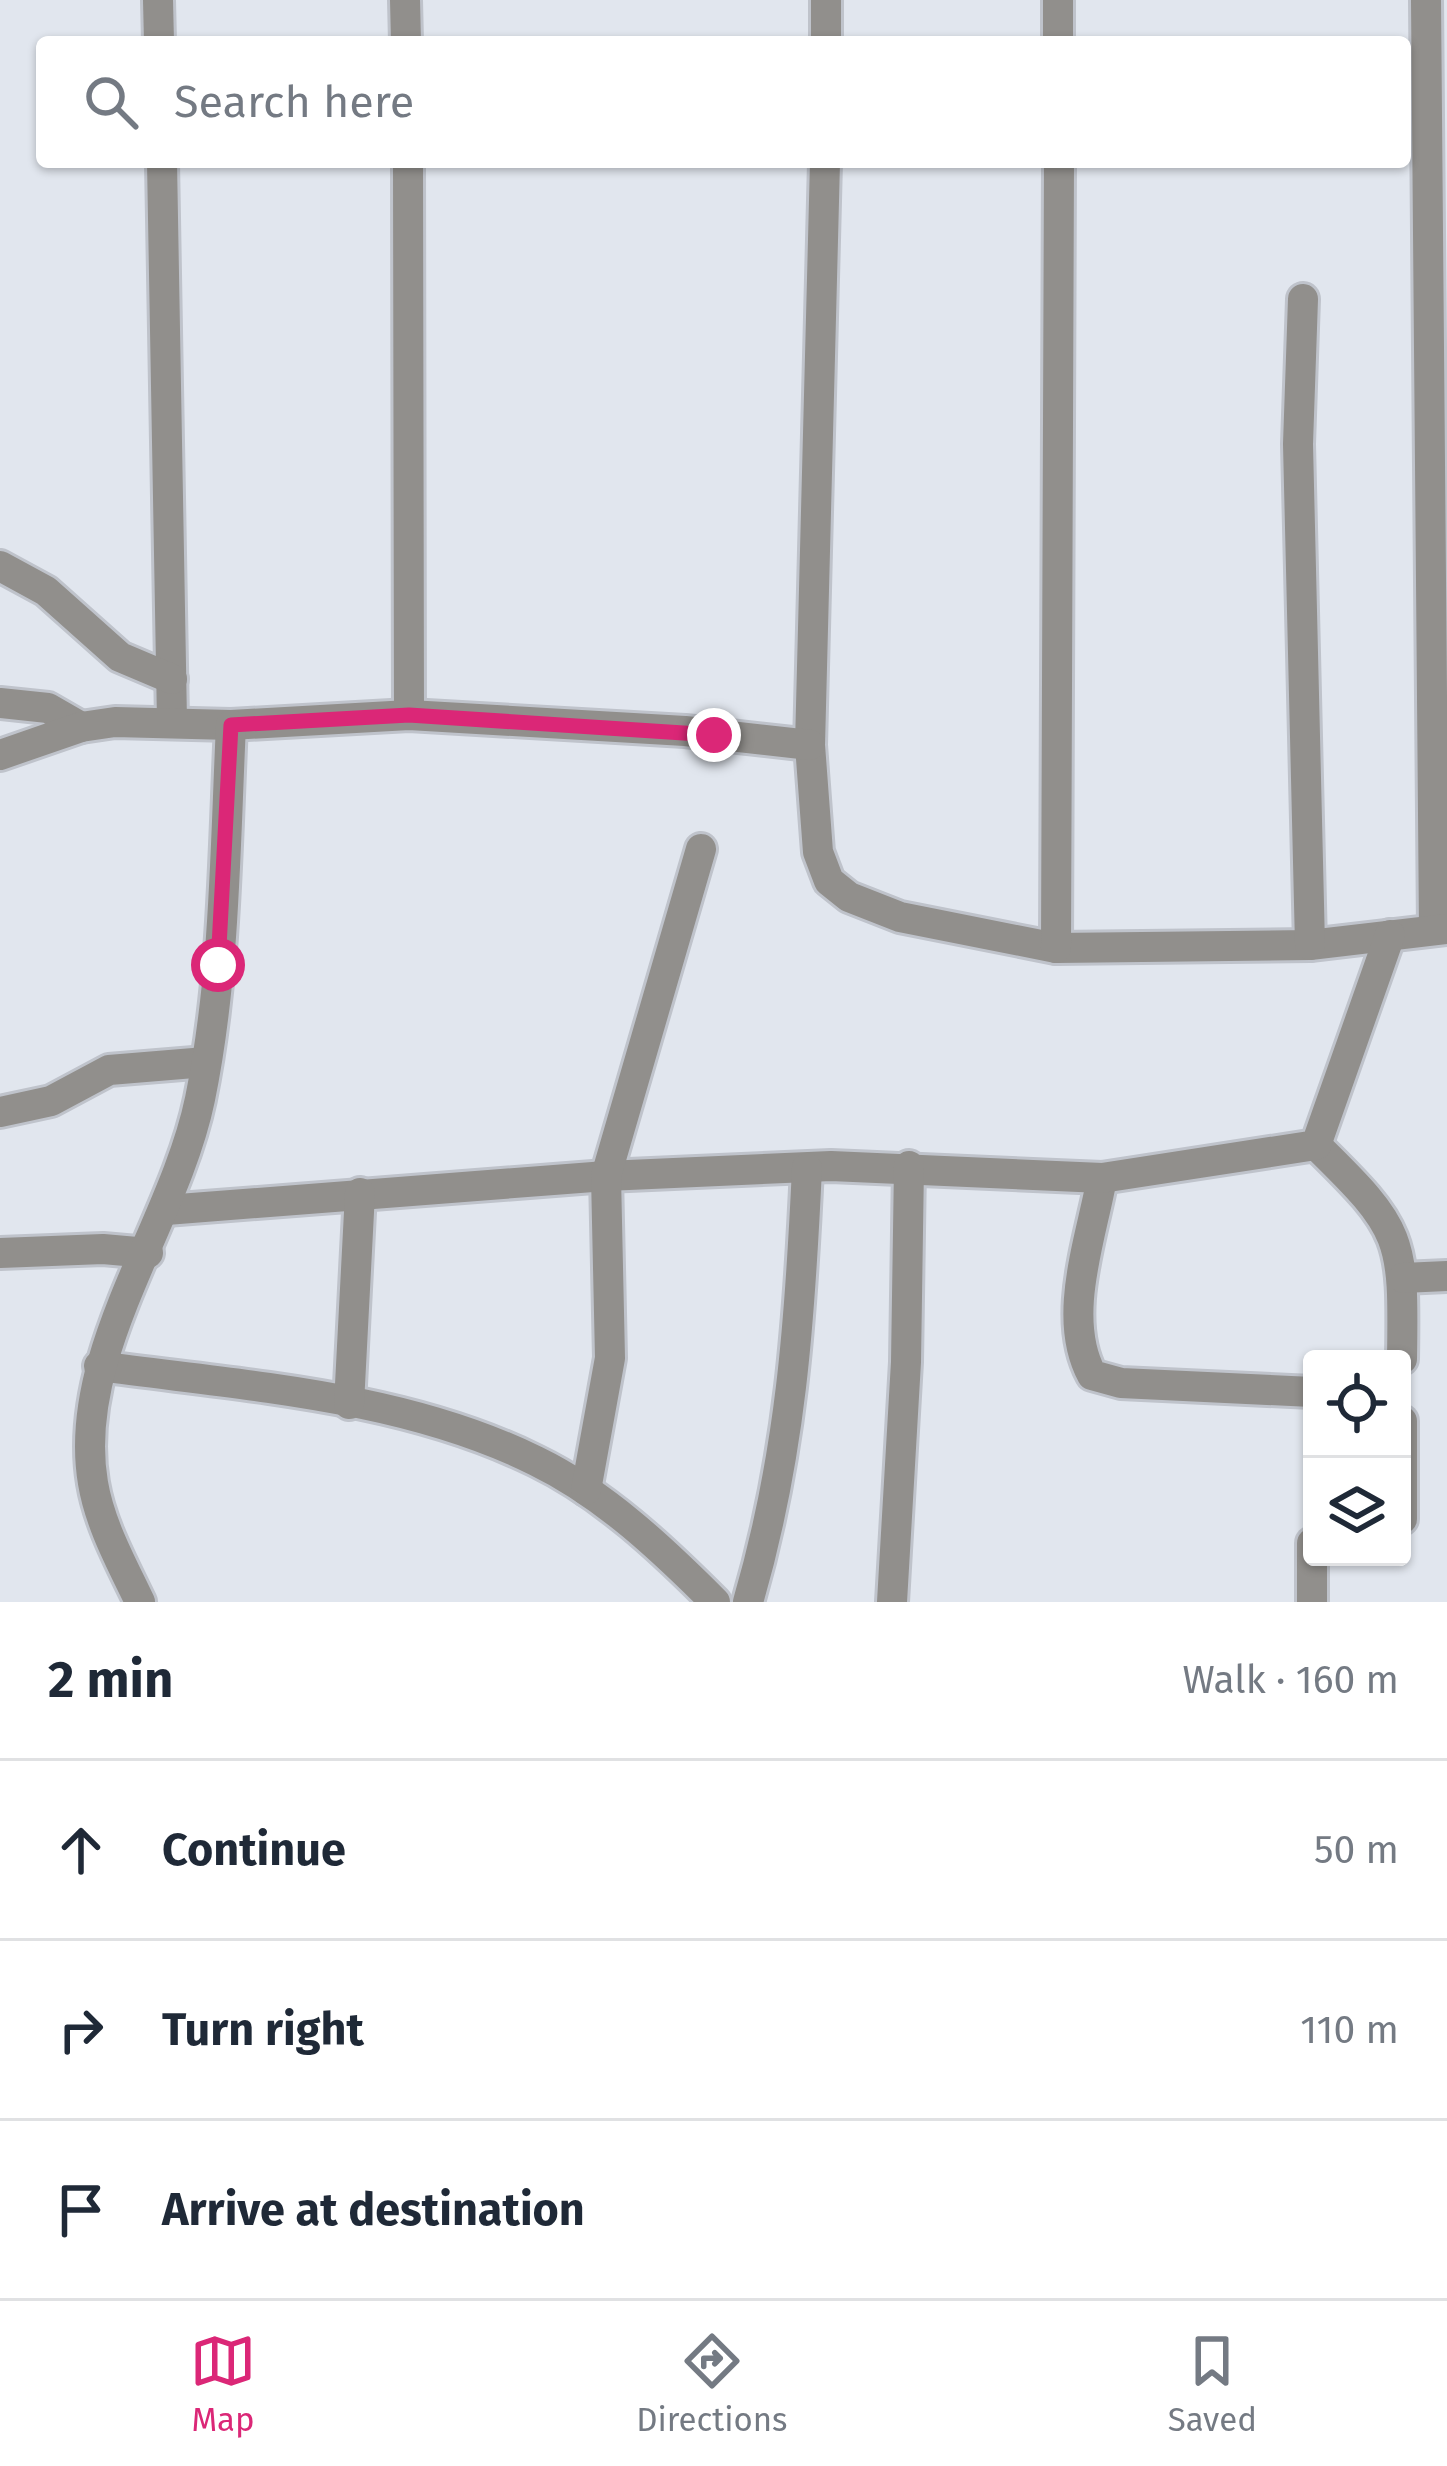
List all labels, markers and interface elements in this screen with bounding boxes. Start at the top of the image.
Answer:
search box [36,36,1411,168]
icon: search [78,69,144,135]
text: Search here [174,75,414,129]
route end [687,708,741,762]
route start [191,938,245,992]
map controls [1303,1350,1411,1566]
button: locate [1303,1350,1411,1458]
button: layers [1303,1458,1411,1566]
text: 2 min [48,1649,173,1711]
text: Walk · 160 m [1183,1657,1399,1703]
icon: ahead [48,1817,114,1883]
text: Continue [162,1823,346,1877]
text: 50 m [1314,1827,1399,1873]
icon: right [48,1997,114,2063]
text: Turn right [162,2003,364,2057]
text: 110 m [1300,2007,1399,2053]
icon: arrive [48,2177,114,2243]
text: Arrive at destination [162,2183,585,2237]
tab: Map [190,2328,256,2440]
tab: Directions [636,2328,788,2440]
tab: Saved [1168,2328,1257,2440]

